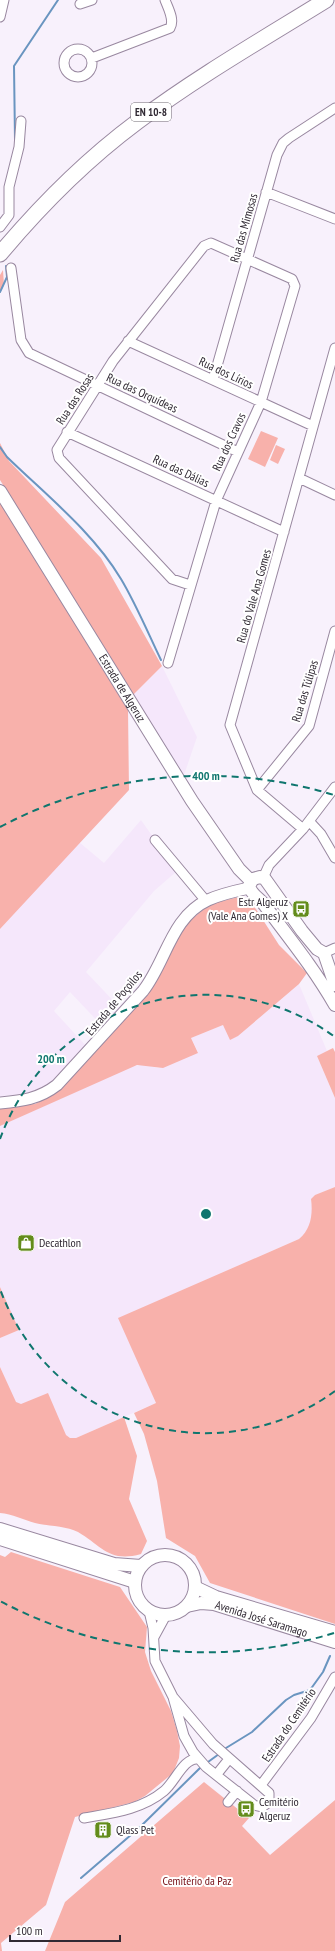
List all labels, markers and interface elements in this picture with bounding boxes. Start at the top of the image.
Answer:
road number: EN 10-8 [131,103,171,121]
street label: Rua das Mimosas [227,192,261,264]
street label: Rua dos Lírios [197,353,256,392]
street label: Rua das Rosas [52,370,97,427]
street label: Rua das Orquídeas [104,370,180,416]
street label: Rua dos Cravos [209,410,249,473]
street label: Rua das Dálias [151,451,212,490]
street label: Rua do Vale Ana Gomes [233,547,274,645]
street label: Estrada de Algeruz [96,651,149,725]
street label: Rua das Túlipas [288,658,321,724]
text: 400 m [192,768,220,783]
place label: Estr Algeruz (Vale Ana Gomes) X [208,894,288,923]
bus stop icon: Estr Algeruz (Vale Ana Gomes) X [291,899,311,919]
street label: Estrada de Poçoilos [82,967,145,1038]
text: 200 m [37,1051,65,1066]
centre of rings [199,1207,213,1221]
shop icon: Decathlon [16,1233,36,1253]
place label: Decathlon [39,1235,81,1250]
street label: Avenida José Saramago [213,1597,310,1640]
street label: Estrada do Cemitério [258,1685,319,1764]
place label: Cemitério Algeruz [259,1794,299,1823]
bus stop icon: Cemitério Algeruz [236,1799,256,1819]
building icon: Qlass Pet [93,1820,113,1840]
place label: Qlass Pet [116,1822,155,1837]
park label: Cemitério da Paz [162,1873,232,1888]
scale bar [10,1917,120,1943]
text: 100 m [16,1923,43,1938]

